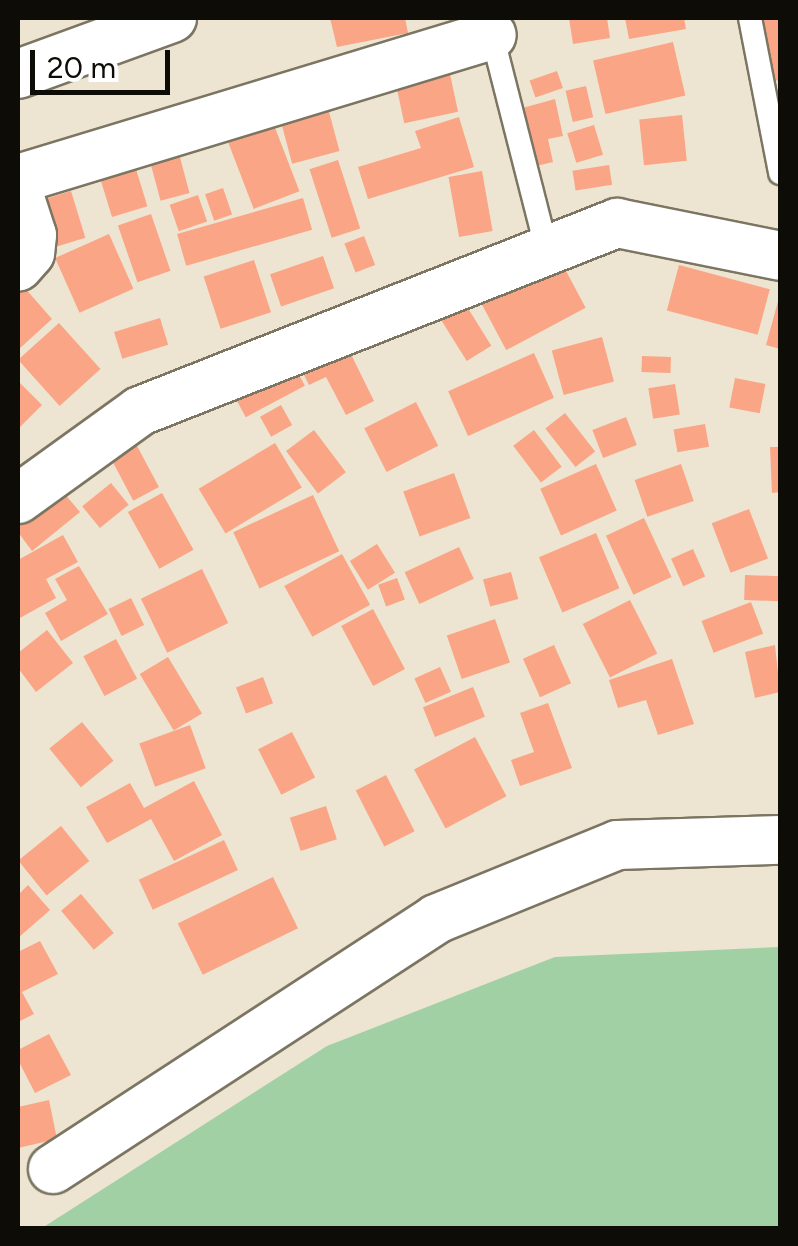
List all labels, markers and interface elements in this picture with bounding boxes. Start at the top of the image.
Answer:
scale bar [35,30,175,92]
text: 20 m [47,49,116,86]

